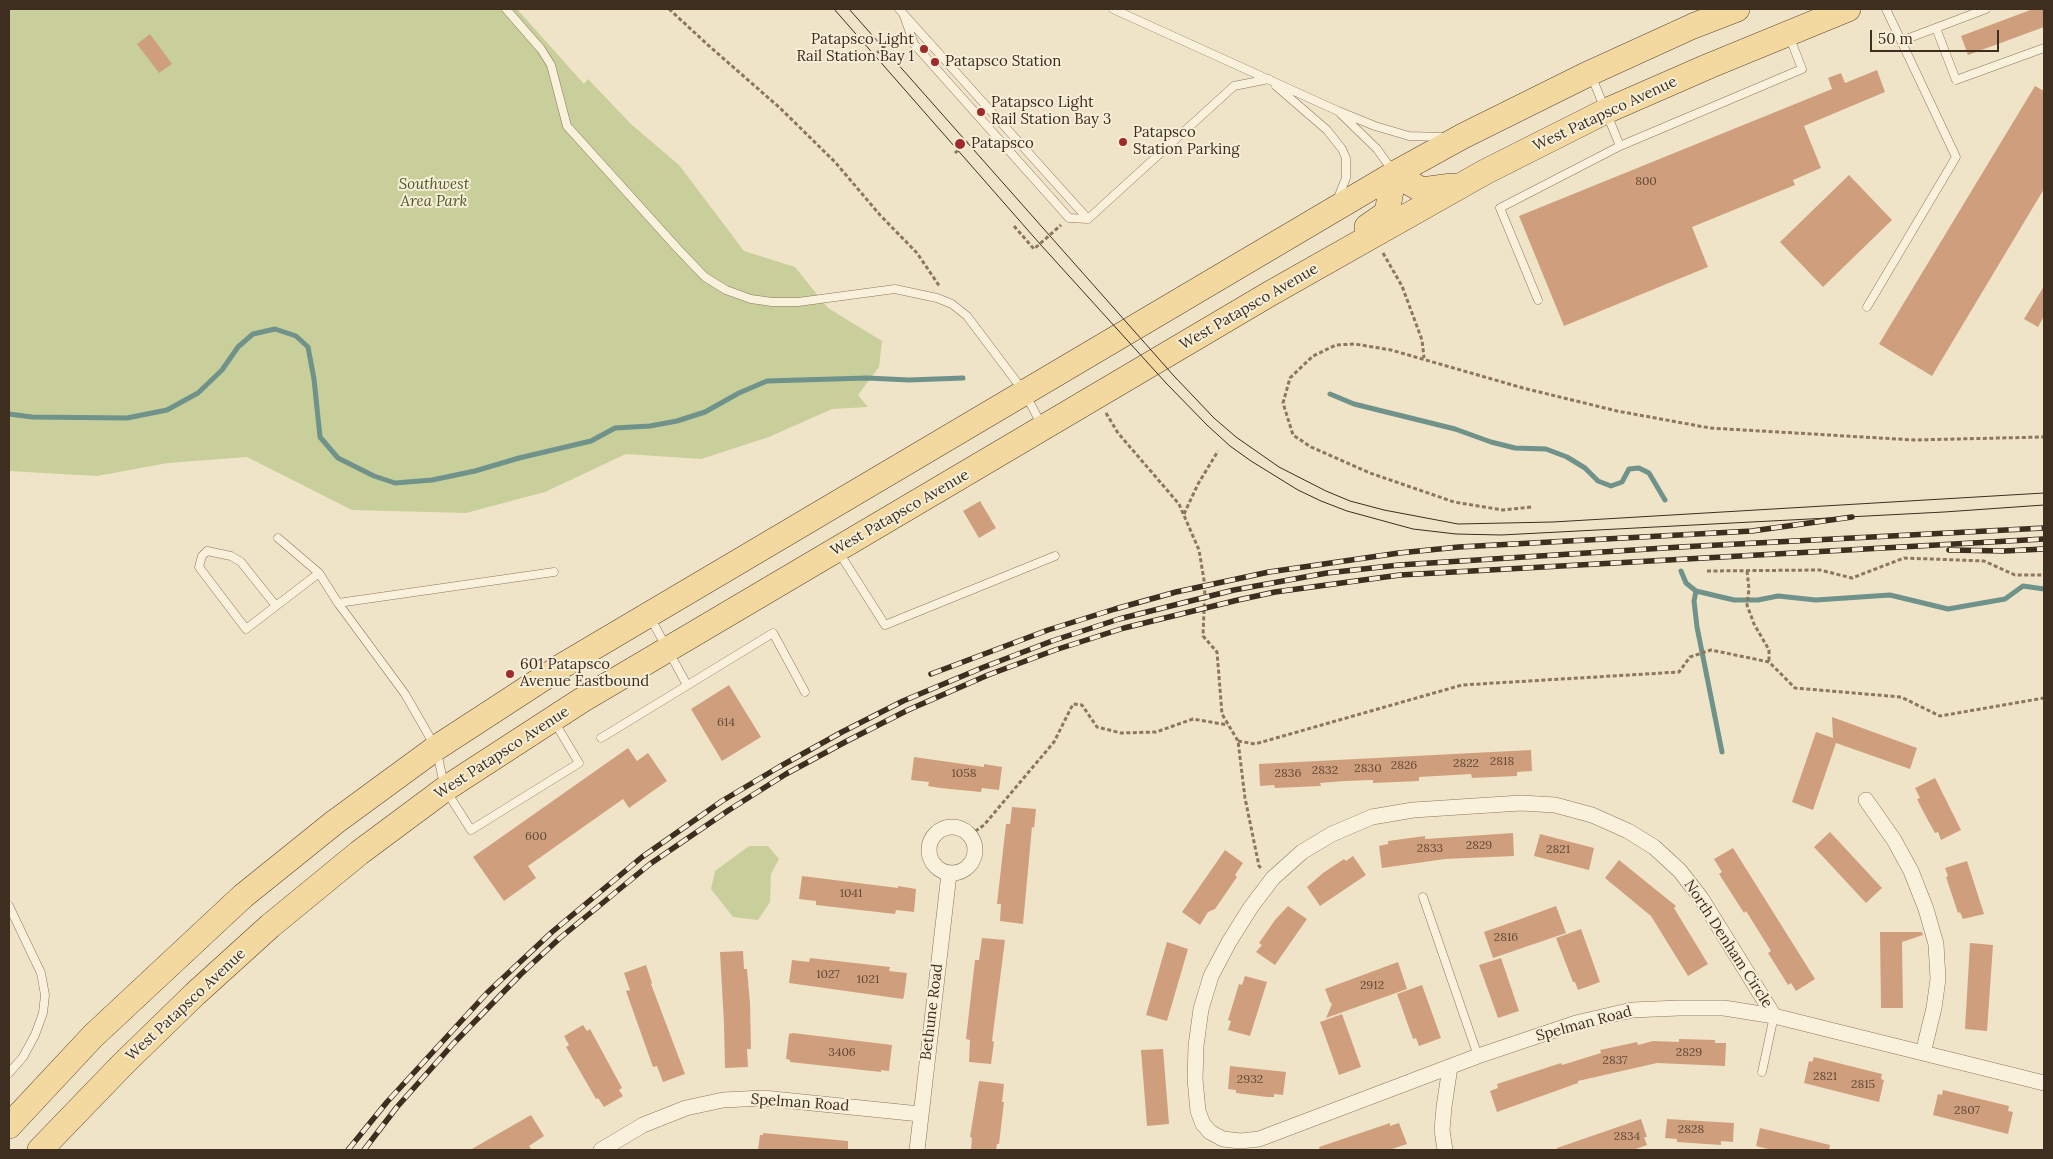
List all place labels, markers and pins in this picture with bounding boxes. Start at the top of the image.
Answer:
place label: Patapsco Light Rail Station Bay 1 [797,31,914,66]
marker: Patapsco Light Rail Station Bay 1 [918,43,930,55]
place label: Patapsco Station [945,53,1061,71]
marker: Patapsco Station [929,56,941,68]
place label: Patapsco Light Rail Station Bay 3 [991,94,1111,129]
marker: Patapsco Light Rail Station Bay 3 [975,106,987,118]
place label: Patapsco Station Parking [1133,124,1240,159]
place label: Patapsco [971,135,1034,153]
marker: Patapsco Station Parking [1117,136,1129,148]
marker: Patapsco [953,137,967,151]
place label: 601 Patapsco Avenue Eastbound [520,656,649,691]
marker: 601 Patapsco Avenue Eastbound [504,668,516,680]

